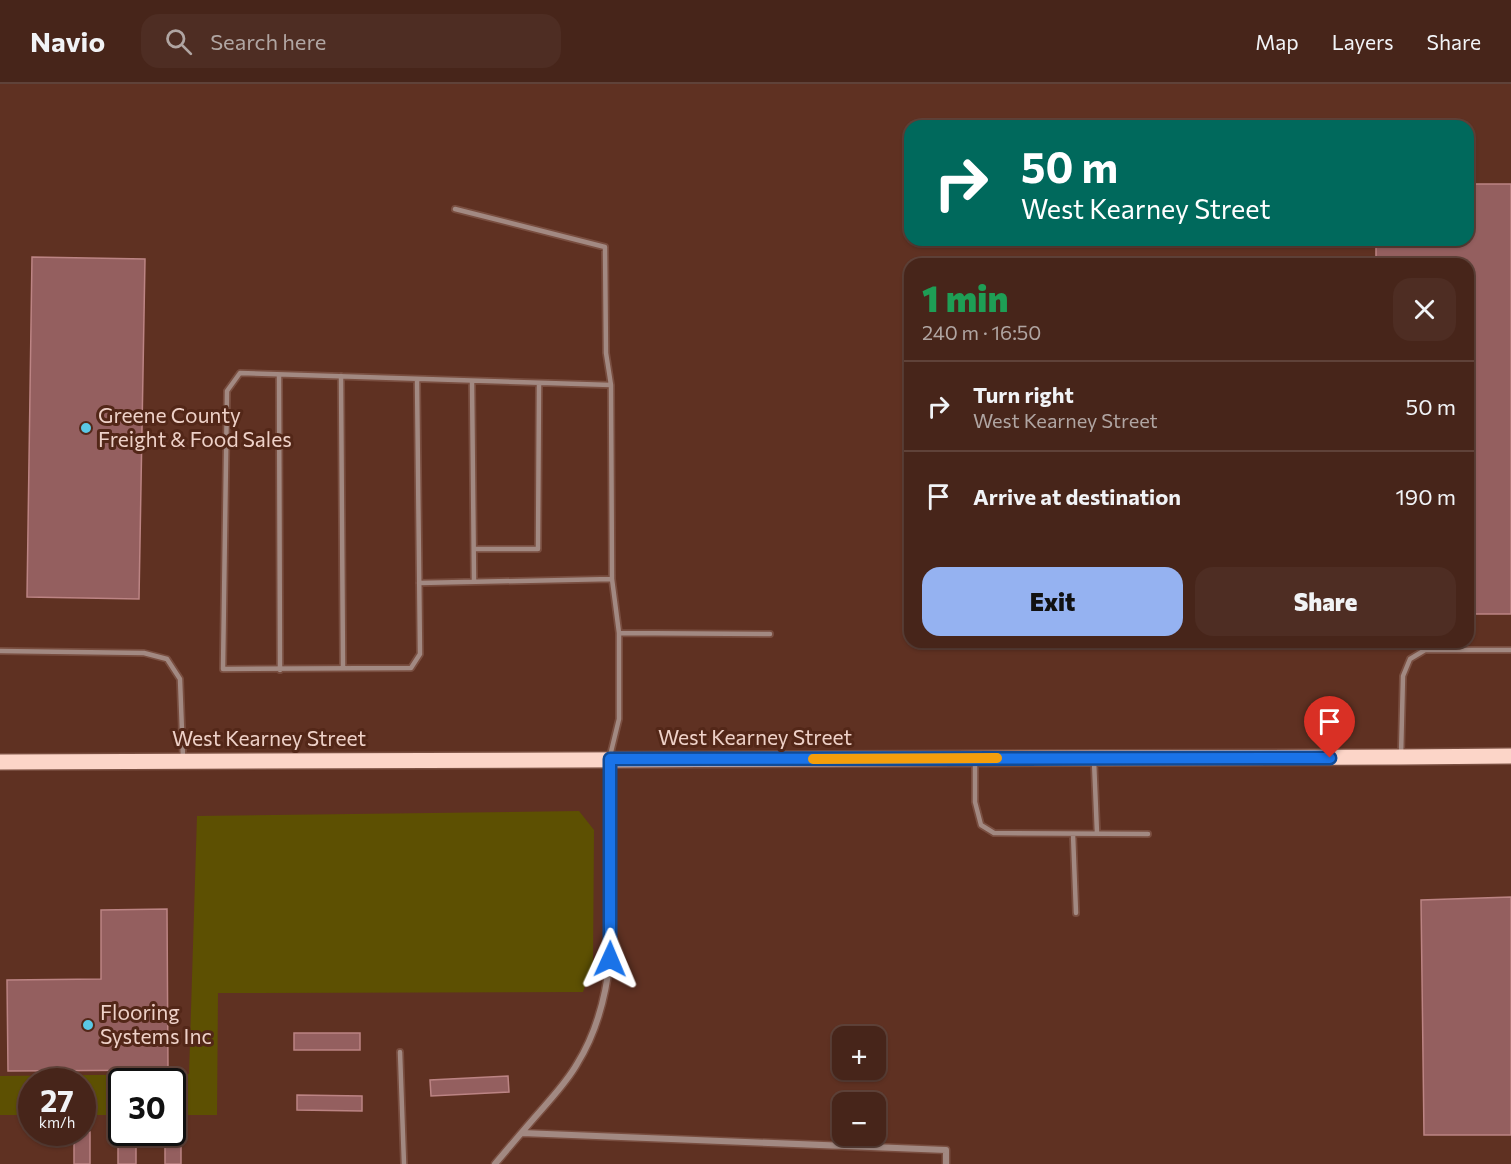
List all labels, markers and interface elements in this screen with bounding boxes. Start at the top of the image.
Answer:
search box [141,14,561,68]
text: Navio [30,24,105,58]
icon: search [162,25,195,58]
text: Search here [210,28,326,55]
text: Map [1255,29,1299,54]
text: Layers [1332,29,1394,54]
text: Share [1427,29,1481,54]
text: 50 m [1021,140,1118,192]
icon: right [922,144,1000,222]
text: West Kearney Street [1021,192,1270,225]
text: 1 min [922,275,1008,319]
button: close [1393,278,1456,341]
text: 240 m · 16:50 [922,320,1041,344]
text: Turn right [973,381,1074,408]
icon: right [922,390,955,423]
text: 50 m [1406,393,1456,420]
place label: Greene County Freight & Food Sales [98,402,292,451]
text: West Kearney Street [973,408,1158,432]
marker: Greene County Freight & Food Sales [79,421,93,435]
icon: arrive [922,480,955,513]
text: Arrive at destination [973,483,1181,510]
text: 190 m [1395,483,1456,510]
button: Exit [922,567,1183,636]
button: Share [1195,567,1456,636]
pin [1304,696,1355,758]
icon: arrive [1313,705,1346,738]
street label: West Kearney Street [658,724,852,749]
street label: West Kearney Street [172,725,366,750]
position arrow [578,927,642,991]
place label: Flooring Systems Inc [100,999,212,1048]
marker: Flooring Systems Inc [81,1018,95,1032]
map controls [832,1026,886,1146]
button: + [832,1026,886,1080]
speed limit sign: 30 [108,1068,186,1146]
text: 27 [40,1081,74,1118]
button: − [832,1092,886,1146]
text: km/h [39,1113,75,1131]

